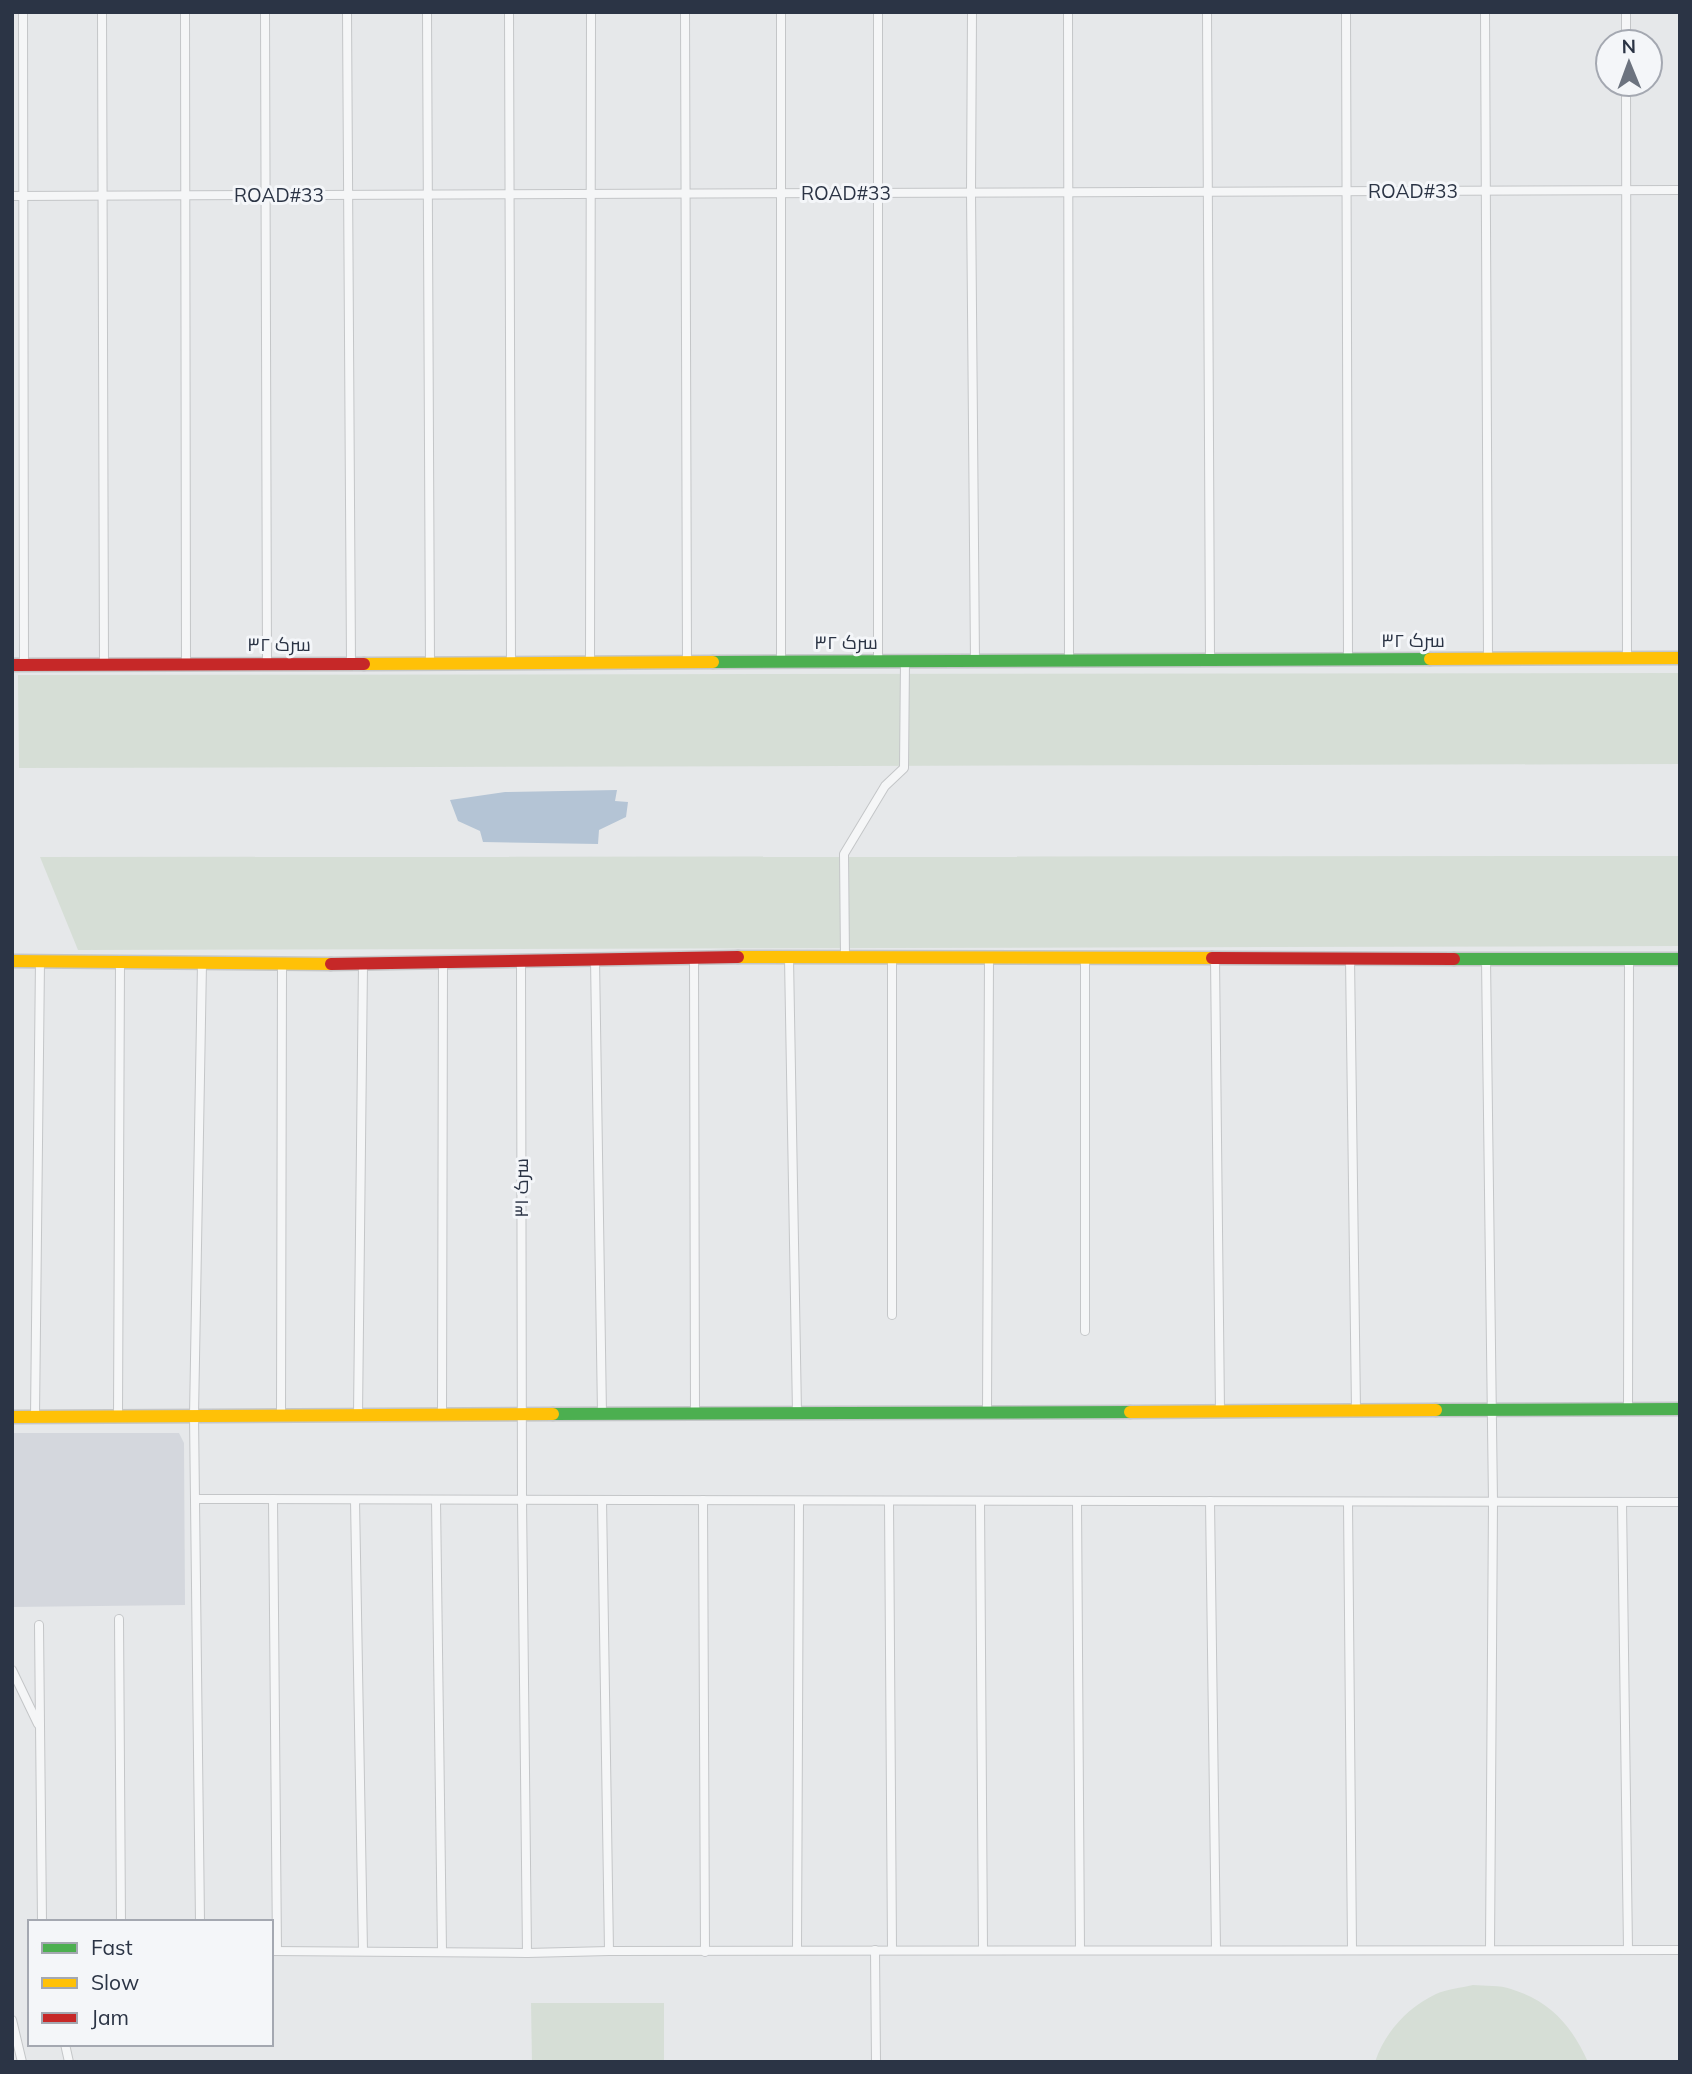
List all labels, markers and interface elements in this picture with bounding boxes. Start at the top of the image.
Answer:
north arrow [1594,28,1664,98]
text: N [1621,34,1636,58]
street label: ROAD#33 [1368,179,1458,203]
street label: ROAD#33 [801,181,891,205]
street label: ROAD#33 [234,183,324,207]
street label: سرک ۳۲ [1381,628,1445,652]
street label: سرک ۳۲ [814,630,878,654]
street label: سرک ۳۲ [247,632,311,656]
street label: سرک ۳۱ [509,1158,533,1218]
legend [28,1920,273,2046]
text: Fast [91,1934,133,1960]
text: Slow [91,1969,139,1995]
text: Jam [91,2004,129,2030]

